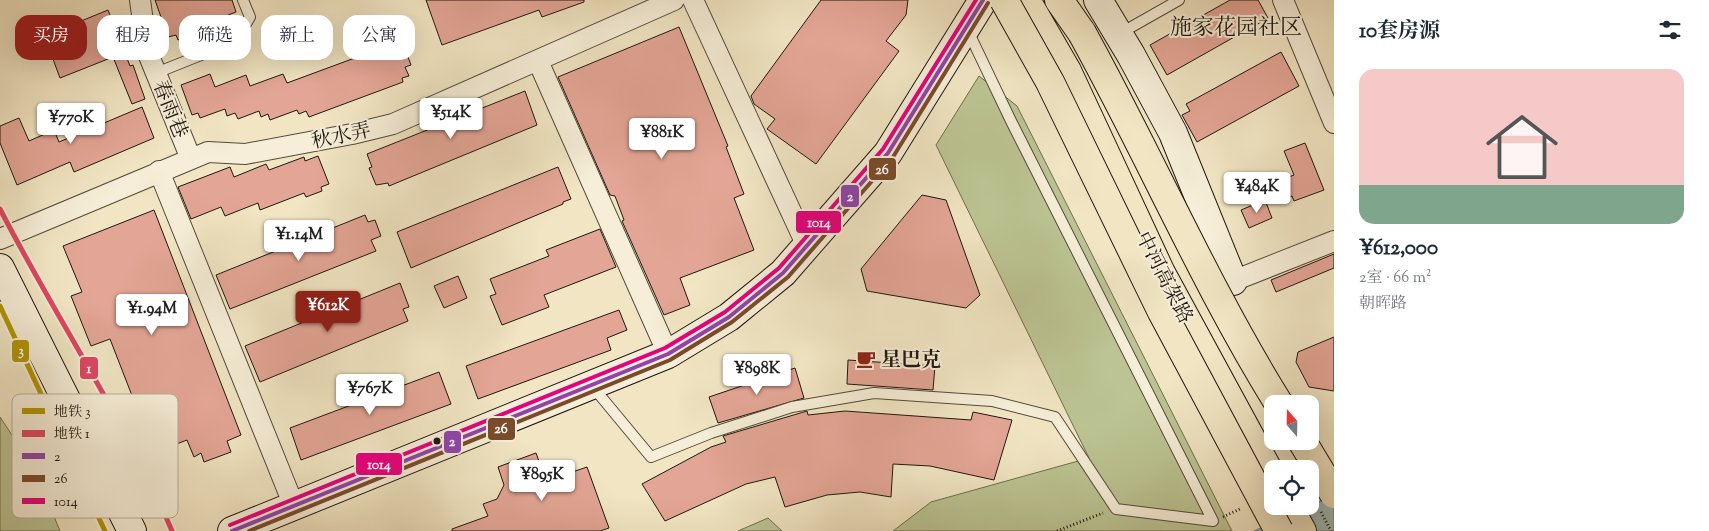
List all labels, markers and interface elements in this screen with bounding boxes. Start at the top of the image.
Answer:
district label: 施家花园社区 [1170,13,1302,45]
chip: 买房 [15,15,87,60]
chip: 租房 [97,15,169,60]
chip: 筛选 [179,15,251,60]
chip: 新上 [261,15,333,60]
chip: 公寓 [343,15,415,60]
icon: filters [1656,16,1684,44]
text: 10套房源 [1359,17,1440,47]
street label: 春雨巷 [144,77,193,143]
pin: ¥514K [416,98,486,140]
pin: ¥770K [36,102,106,145]
text: ¥514K [431,102,471,125]
icon: home [1477,102,1567,192]
text: ¥770K [48,107,94,130]
street label: 秋水弄 [309,117,374,158]
pin: ¥881K [627,118,697,160]
text: ¥881K [640,122,684,145]
line badge: 26 [868,157,897,181]
text: 26 [875,161,889,181]
pin: ¥484K [1222,172,1292,214]
text: ¥484K [1235,176,1279,199]
line badge: 2 [840,184,860,208]
text: 2 [847,188,854,208]
line badge: 1014 [795,210,842,234]
text: 1014 [807,214,831,234]
pin: ¥1.14M [258,220,340,262]
text: ¥1.14M [275,224,323,247]
street label: 中河高架路 [1127,227,1198,329]
text: ¥612,000 [1359,234,1438,264]
text: 2室 · 66 m² [1359,267,1431,290]
pin: ¥612K [293,290,363,333]
text: 朝晖路 [1359,293,1407,316]
pin: ¥1.94M [111,294,193,336]
text: ¥612K [307,295,349,318]
text: ¥1.94M [127,298,177,321]
line badge: 3 [11,339,30,363]
text: 3 [18,342,24,362]
place label: 星巴克 [881,347,941,376]
cafe icon: 星巴克 [855,348,877,370]
pin: ¥898K [722,354,792,396]
line badge: 1 [79,356,99,380]
text: ¥898K [734,358,780,381]
text: 1 [87,360,92,380]
pin: ¥767K [335,374,405,416]
text: ¥767K [347,378,393,401]
legend [12,394,178,518]
north arrow [1264,395,1319,450]
map controls [1264,395,1319,515]
text: 地铁 3 [54,403,91,423]
line badge: 26 [487,417,516,441]
text: 26 [494,420,508,440]
text: 地铁 1 [54,425,90,445]
line badge: 2 [443,430,462,454]
text: 2 [449,433,456,453]
unlabelled marker [432,436,442,446]
text: 2 [54,448,61,468]
line badge: 1014 [355,452,403,476]
text: 1014 [367,456,391,476]
pin: ¥895K [507,460,577,502]
button: locate [1264,460,1319,515]
text: ¥895K [520,464,564,487]
text: 26 [54,470,68,490]
text: 1014 [54,493,78,513]

